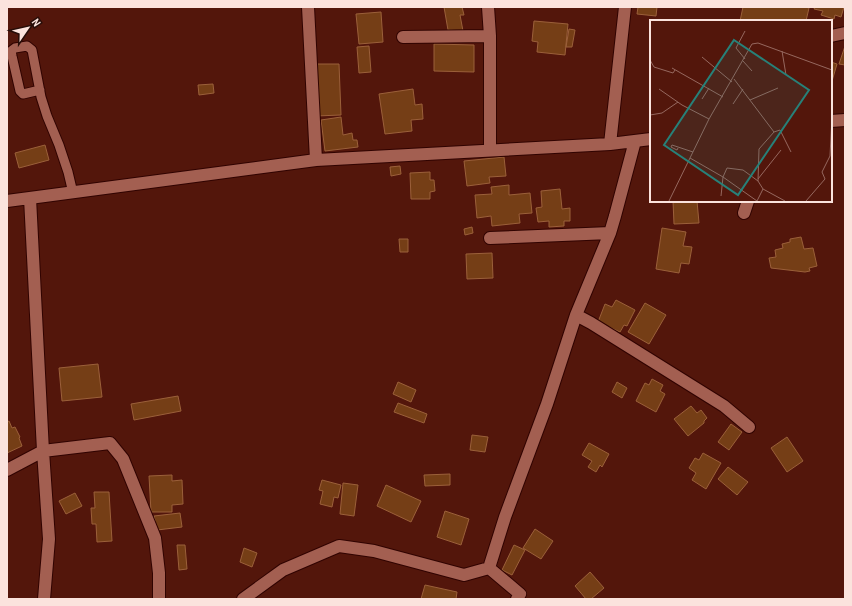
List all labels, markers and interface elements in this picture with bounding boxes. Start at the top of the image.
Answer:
north arrow [8,8,48,48]
text: N [29,16,44,29]
inset map [650,20,832,202]

